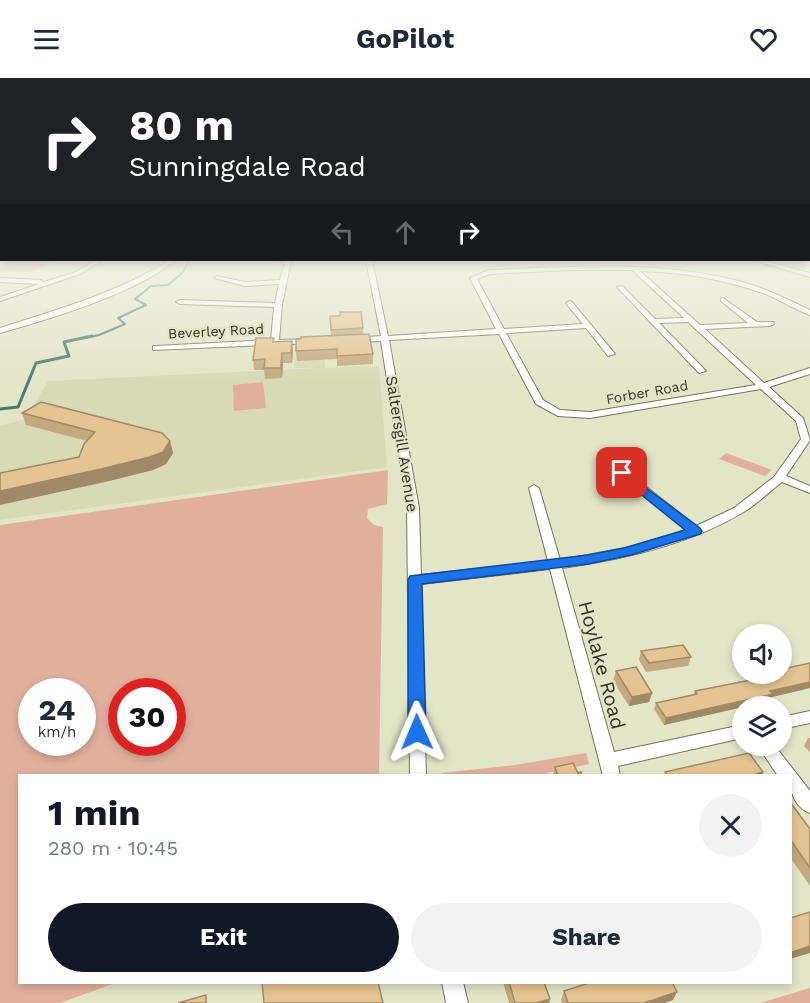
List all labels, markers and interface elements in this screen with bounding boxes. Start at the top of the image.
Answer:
icon: menu [30,23,63,56]
text: GoPilot [356,23,454,55]
icon: heart [747,23,780,56]
text: 80 m [129,101,234,150]
icon: right [30,102,108,180]
text: Sunningdale Road [129,151,366,183]
icon: left [326,216,359,249]
icon: ahead [389,216,422,249]
icon: right [452,216,485,249]
street label: Beverley Road [168,321,264,341]
street label: Saltersgill Avenue [382,375,422,513]
street label: Forber Road [605,377,689,407]
pin [596,447,647,498]
icon: arrive [605,456,638,489]
street label: Hoylake Road [573,598,631,732]
map controls [732,624,792,756]
button: sound [732,624,792,684]
speed limit sign: 30 [108,678,186,756]
text: 24 [39,692,75,727]
button: layers [732,696,792,756]
position arrow [385,700,449,764]
text: km/h [38,723,76,741]
text: 1 min [48,792,140,834]
button: close [699,794,762,857]
text: 280 m · 10:45 [48,836,178,860]
button: Exit [48,903,399,972]
button: Share [411,903,762,972]

